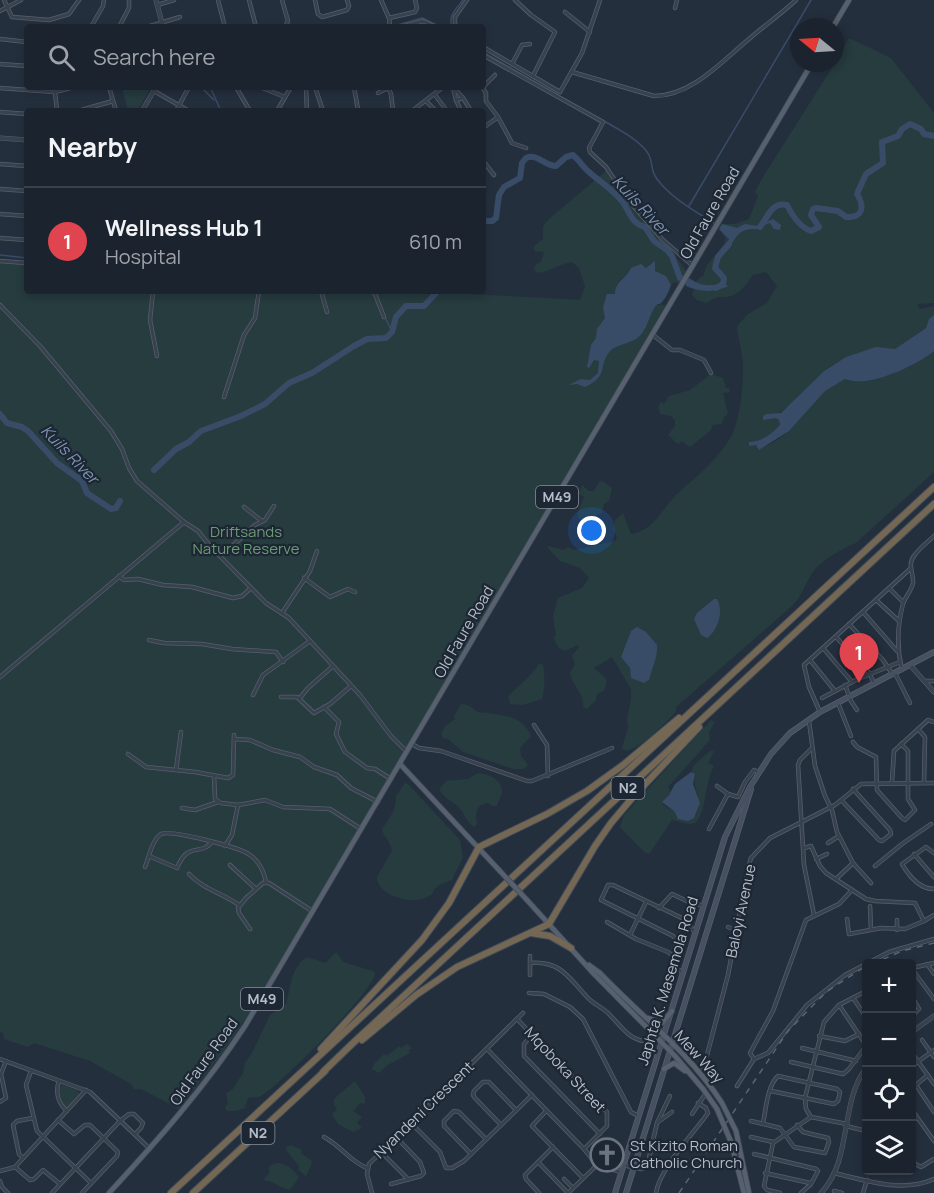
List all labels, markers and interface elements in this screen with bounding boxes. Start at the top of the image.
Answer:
north arrow [790,18,844,72]
search box [24,24,486,90]
icon: search [45,41,78,74]
text: Search here [93,42,215,72]
text: Nearby [48,129,137,165]
street label: Old Faure Road [675,163,744,263]
water label: Kuils River [608,170,676,241]
text: Wellness Hub 1 [105,213,263,243]
text: 1 [63,228,72,255]
text: 610 m [409,228,462,255]
text: Hospital [105,243,181,270]
water label: Kuils River [36,420,105,490]
road number: M49 [536,486,578,508]
your location [577,516,606,545]
park label: Driftsands Nature Reserve [193,521,300,559]
street label: Old Faure Road [429,582,498,682]
pin: 1 [840,634,878,683]
road number: N2 [612,777,644,799]
street label: Baloyi Avenue [720,862,761,960]
street label: Japhta K. Masemola Road [632,894,703,1068]
map controls [862,959,916,1175]
button: + [862,959,916,1013]
road number: M49 [241,988,283,1010]
button: − [862,1013,916,1067]
street label: Old Faure Road [165,1014,242,1110]
street label: Mqoboka Street [520,1022,611,1117]
street label: Mew Way [670,1026,729,1088]
street label: Nyandeni Crescent [369,1056,478,1163]
button: locate [862,1067,916,1121]
button: layers [862,1121,916,1175]
road number: N2 [242,1122,274,1144]
place label: St Kizito Roman Catholic Church [630,1135,742,1173]
church icon: St Kizito Roman Catholic Church [589,1137,625,1173]

